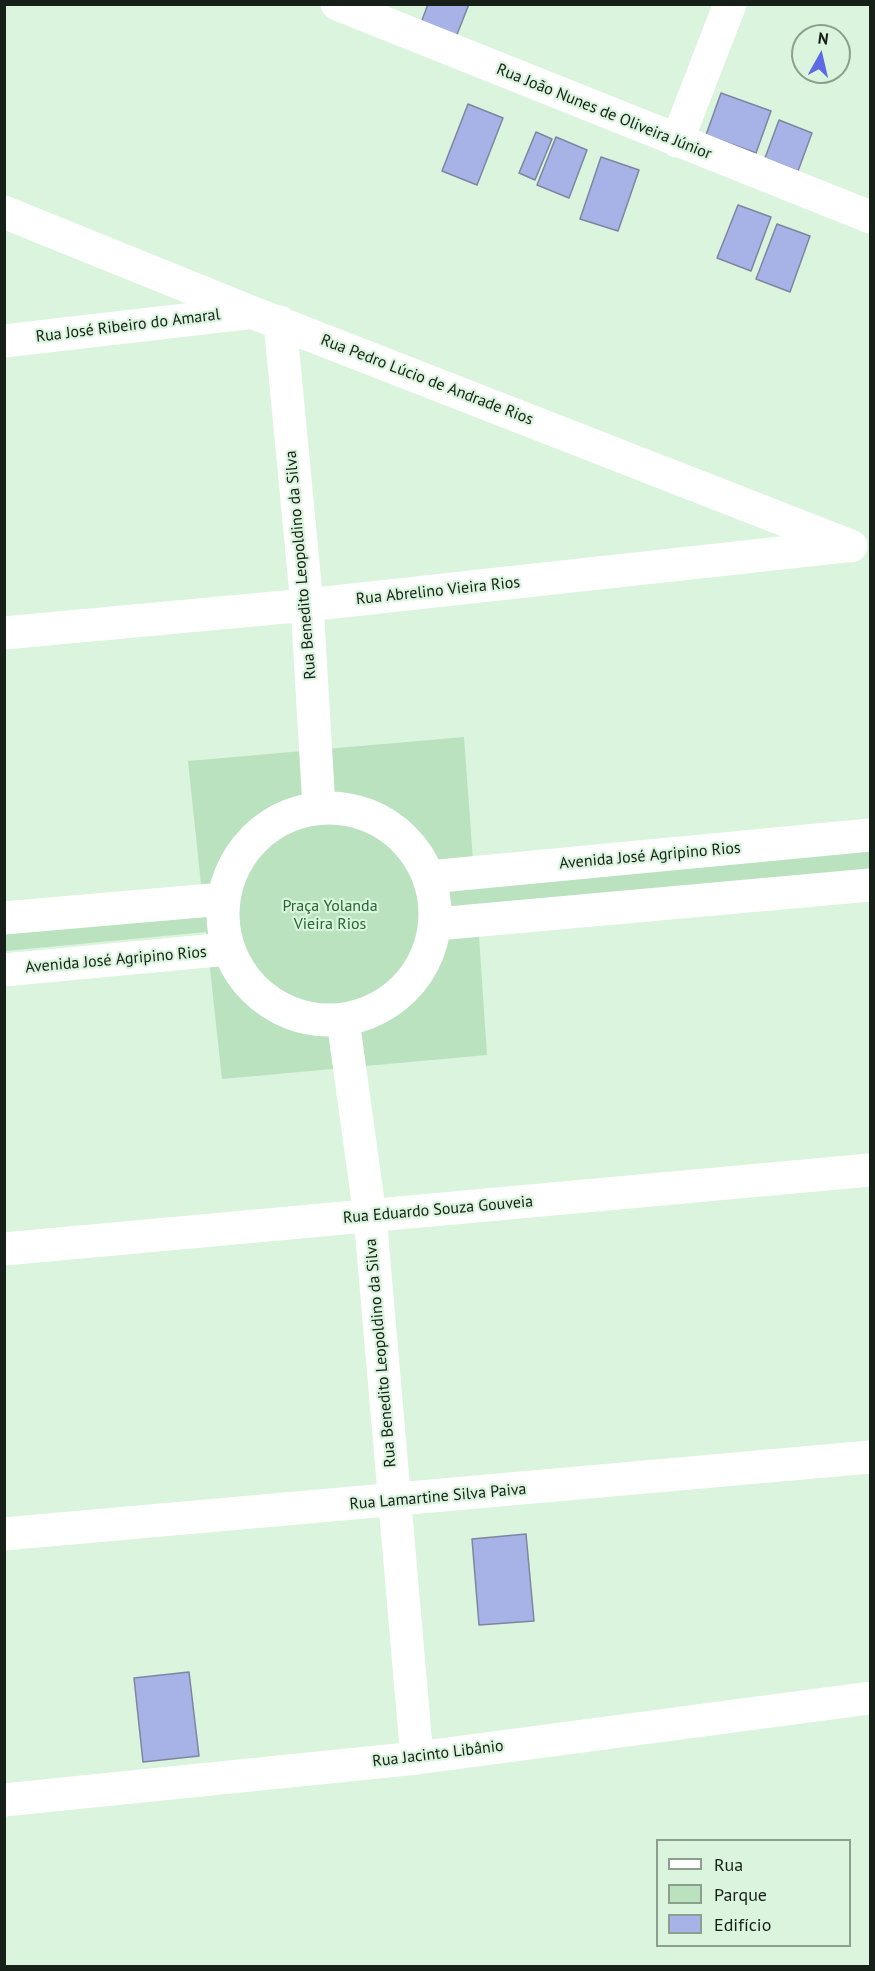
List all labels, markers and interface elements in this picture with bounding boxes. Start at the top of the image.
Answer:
north arrow [791,24,851,84]
text: N [817,28,830,49]
street label: Rua João Nunes de Oliveira Júnior [494,60,714,164]
street label: Rua José Ribeiro do Amaral [35,305,221,347]
street label: Rua Pedro Lúcio de Andrade Rios [318,331,536,429]
street label: Rua Benedito Leopoldino da Silva [281,450,321,680]
street label: Rua Abrelino Vieira Rios [355,573,521,609]
street label: Avenida José Agripino Rios [559,839,741,873]
park label: Praça Yolanda Vieira Rios [282,896,378,934]
street label: Avenida José Agripino Rios [25,943,207,977]
street label: Rua Eduardo Souza Gouveia [342,1192,534,1228]
street label: Rua Benedito Leopoldino da Silva [361,1238,401,1468]
street label: Rua Lamartine Silva Paiva [349,1480,527,1514]
street label: Rua Jacinto Libânio [371,1736,505,1772]
legend [656,1839,851,1947]
text: Rua [714,1853,743,1876]
text: Parque [714,1883,767,1906]
text: Edifício [714,1913,771,1936]

